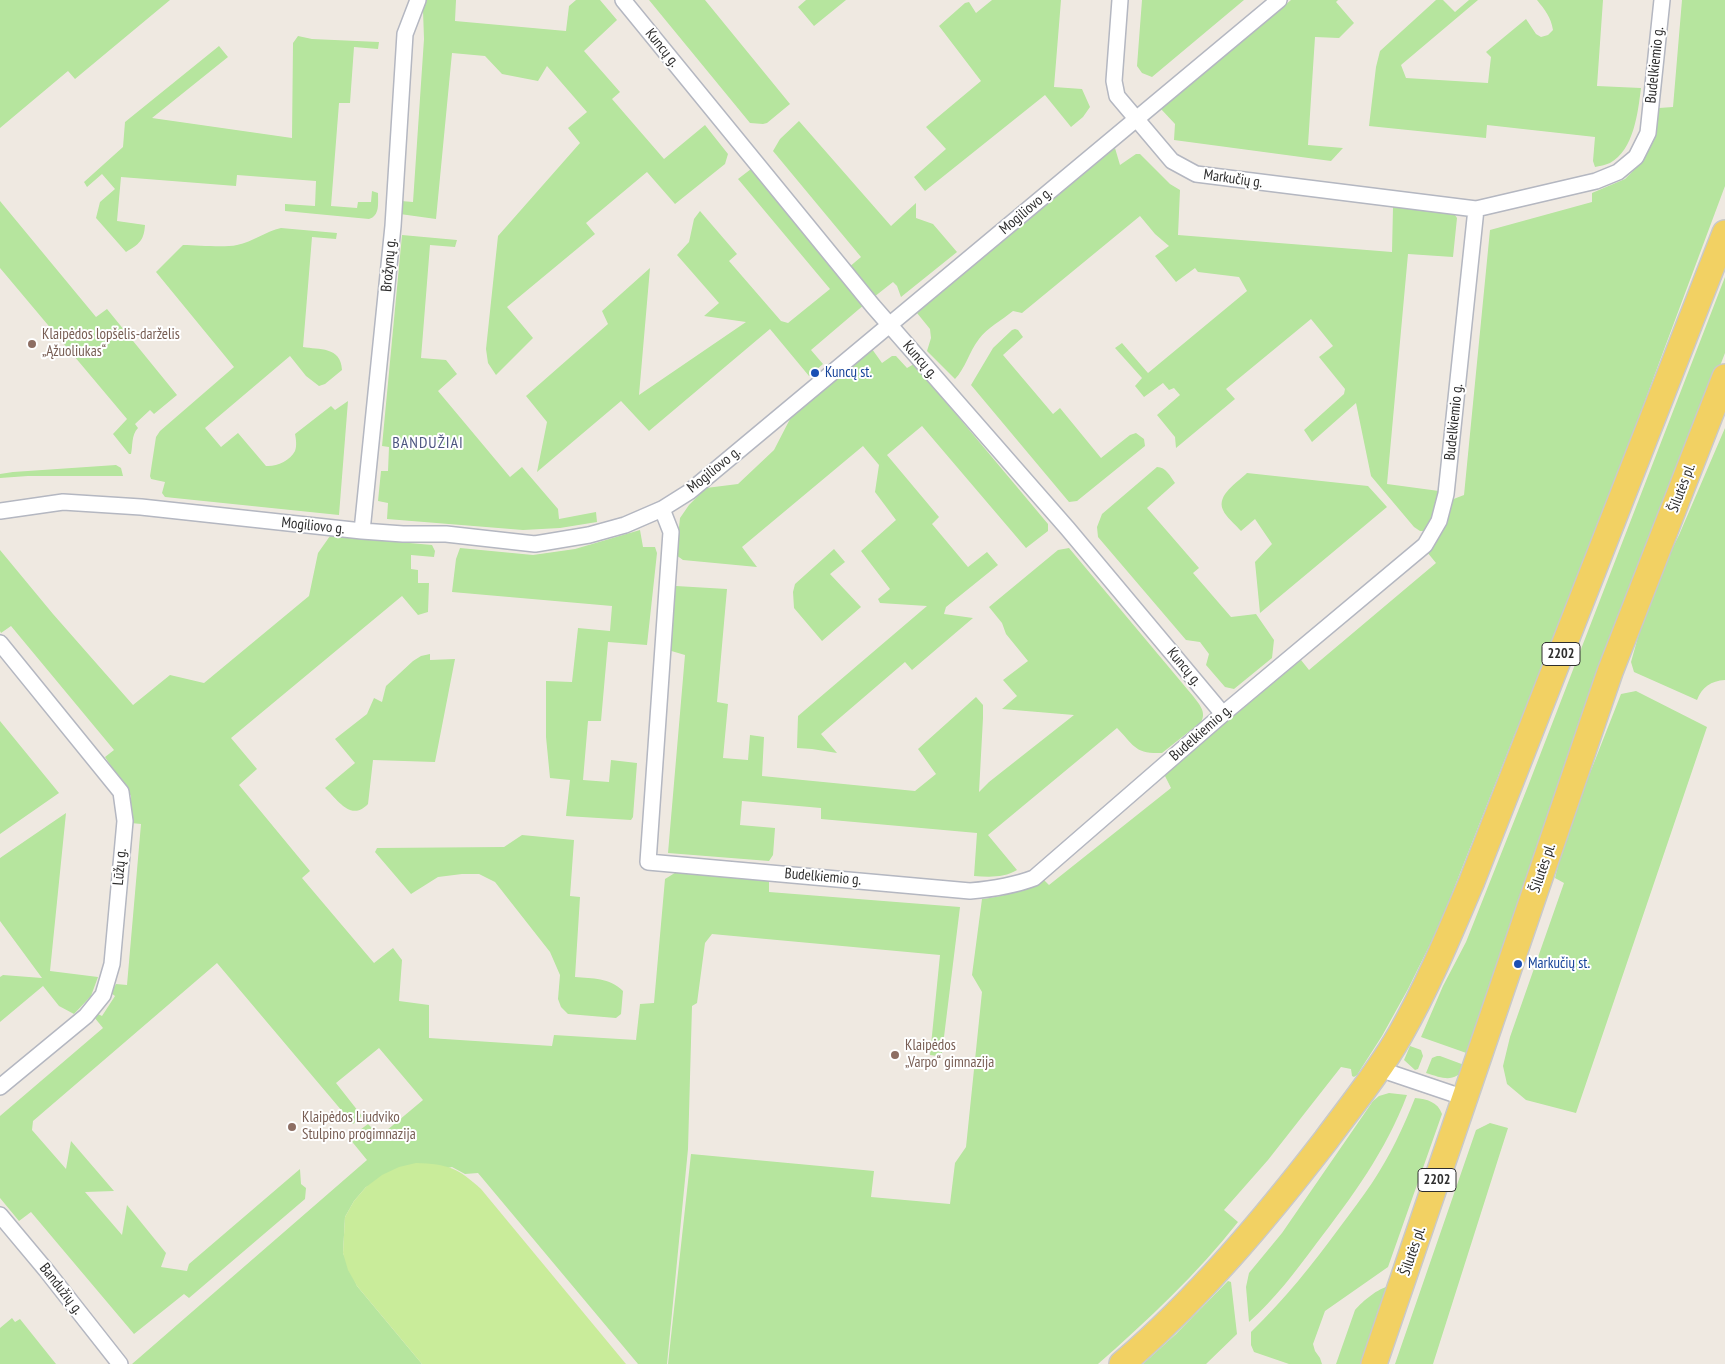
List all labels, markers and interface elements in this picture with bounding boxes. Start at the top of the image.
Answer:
street label: Kuncų g. [641,25,683,71]
street label: Budelkiemio g. [1642,26,1668,104]
street label: Markučių g. [1202,166,1264,192]
street label: Mogiliovo g. [996,184,1056,238]
street label: Brožynų g. [378,237,400,293]
place label: Klaipėdos lopšelis-darželis „Ąžuoliukas“ [42,326,180,361]
street label: Kuncų g. [899,337,941,383]
marker: Klaipėdos lopšelis-darželis „Ąžuoliukas“ [26,338,38,350]
place label: Kuncų st. [825,364,872,382]
marker: Kuncų st. [809,367,821,379]
street label: Budelkiemio g. [1441,383,1467,461]
district label: BANDUŽIAI [391,433,465,453]
street label: Mogiliovo g. [684,443,744,497]
street label: Šilutės pl. [1664,461,1700,515]
street label: Mogiliovo g. [280,514,346,538]
road number: 2202 [1542,642,1580,666]
street label: Kuncų g. [1163,644,1205,690]
street label: Budelkiemio g. [1166,701,1236,765]
street label: Šilutės pl. [1526,841,1560,895]
street label: Lūžų g. [109,848,131,886]
street label: Budelkiemio g. [784,865,862,889]
place label: Markučių st. [1528,955,1590,973]
marker: Markučių st. [1512,958,1524,970]
place label: Klaipėdos „Varpo“ gimnazija [905,1037,994,1072]
marker: Klaipėdos „Varpo“ gimnazija [889,1049,901,1061]
place label: Klaipėdos Liudviko Stulpino progimnazija [302,1109,416,1144]
marker: Klaipėdos Liudviko Stulpino progimnazija [286,1121,298,1133]
road number: 2202 [1418,1168,1456,1192]
street label: Šilutės pl. [1396,1224,1430,1278]
street label: Bandužių g. [35,1260,87,1318]

